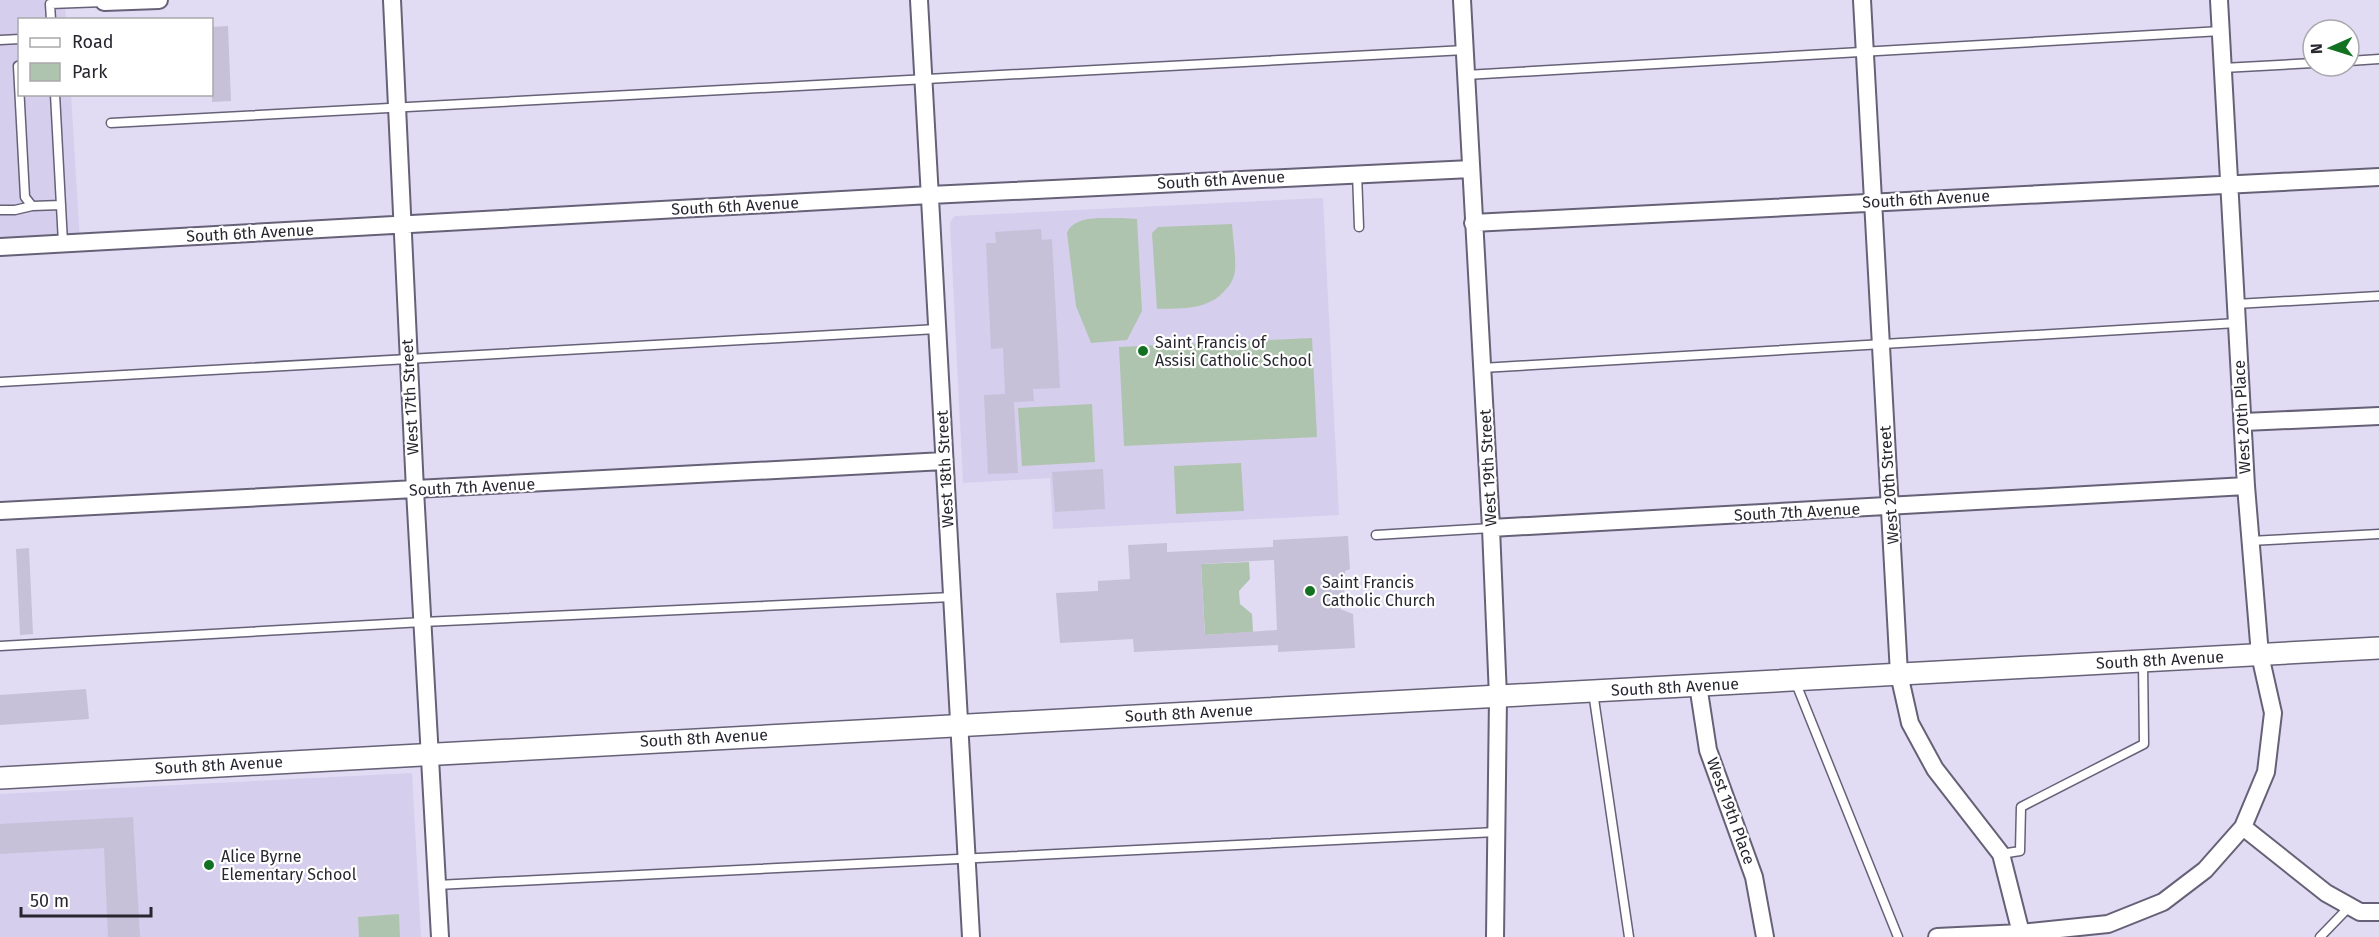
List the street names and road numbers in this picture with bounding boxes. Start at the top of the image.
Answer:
street label: South 6th Avenue [1157,167,1285,193]
street label: South 6th Avenue [1862,186,1990,212]
street label: South 6th Avenue [671,193,799,219]
street label: South 6th Avenue [186,220,314,246]
street label: West 17th Street [397,338,423,455]
street label: West 20th Place [2230,360,2254,474]
street label: West 18th Street [932,409,958,528]
street label: West 19th Street [1475,409,1501,527]
street label: West 20th Street [1875,425,1903,545]
street label: South 7th Avenue [408,474,536,500]
street label: South 7th Avenue [1733,499,1861,525]
street label: South 8th Avenue [2096,647,2224,673]
street label: South 8th Avenue [1611,674,1739,700]
street label: South 8th Avenue [1125,700,1253,726]
street label: South 8th Avenue [640,725,768,751]
street label: South 8th Avenue [155,752,283,778]
street label: West 19th Place [1703,755,1759,867]

